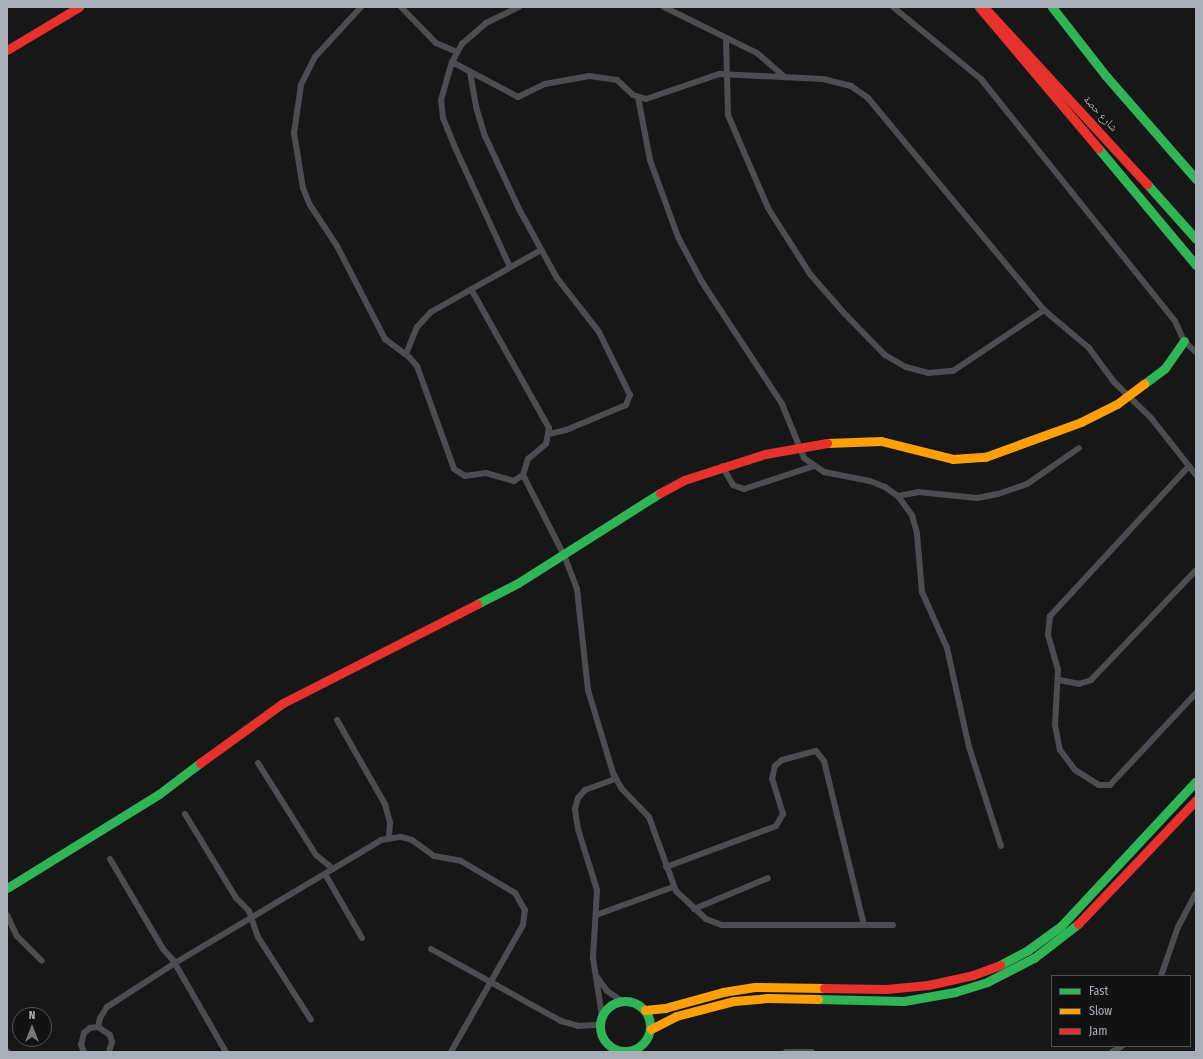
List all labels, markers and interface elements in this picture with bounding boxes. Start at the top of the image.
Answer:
street label: شارع حصة [1080,93,1120,135]
legend [1051,975,1191,1047]
text: Fast [1089,984,1108,998]
text: Slow [1089,1004,1112,1018]
north arrow [12,1007,52,1047]
text: N [29,1009,35,1022]
text: Jam [1089,1024,1107,1038]

